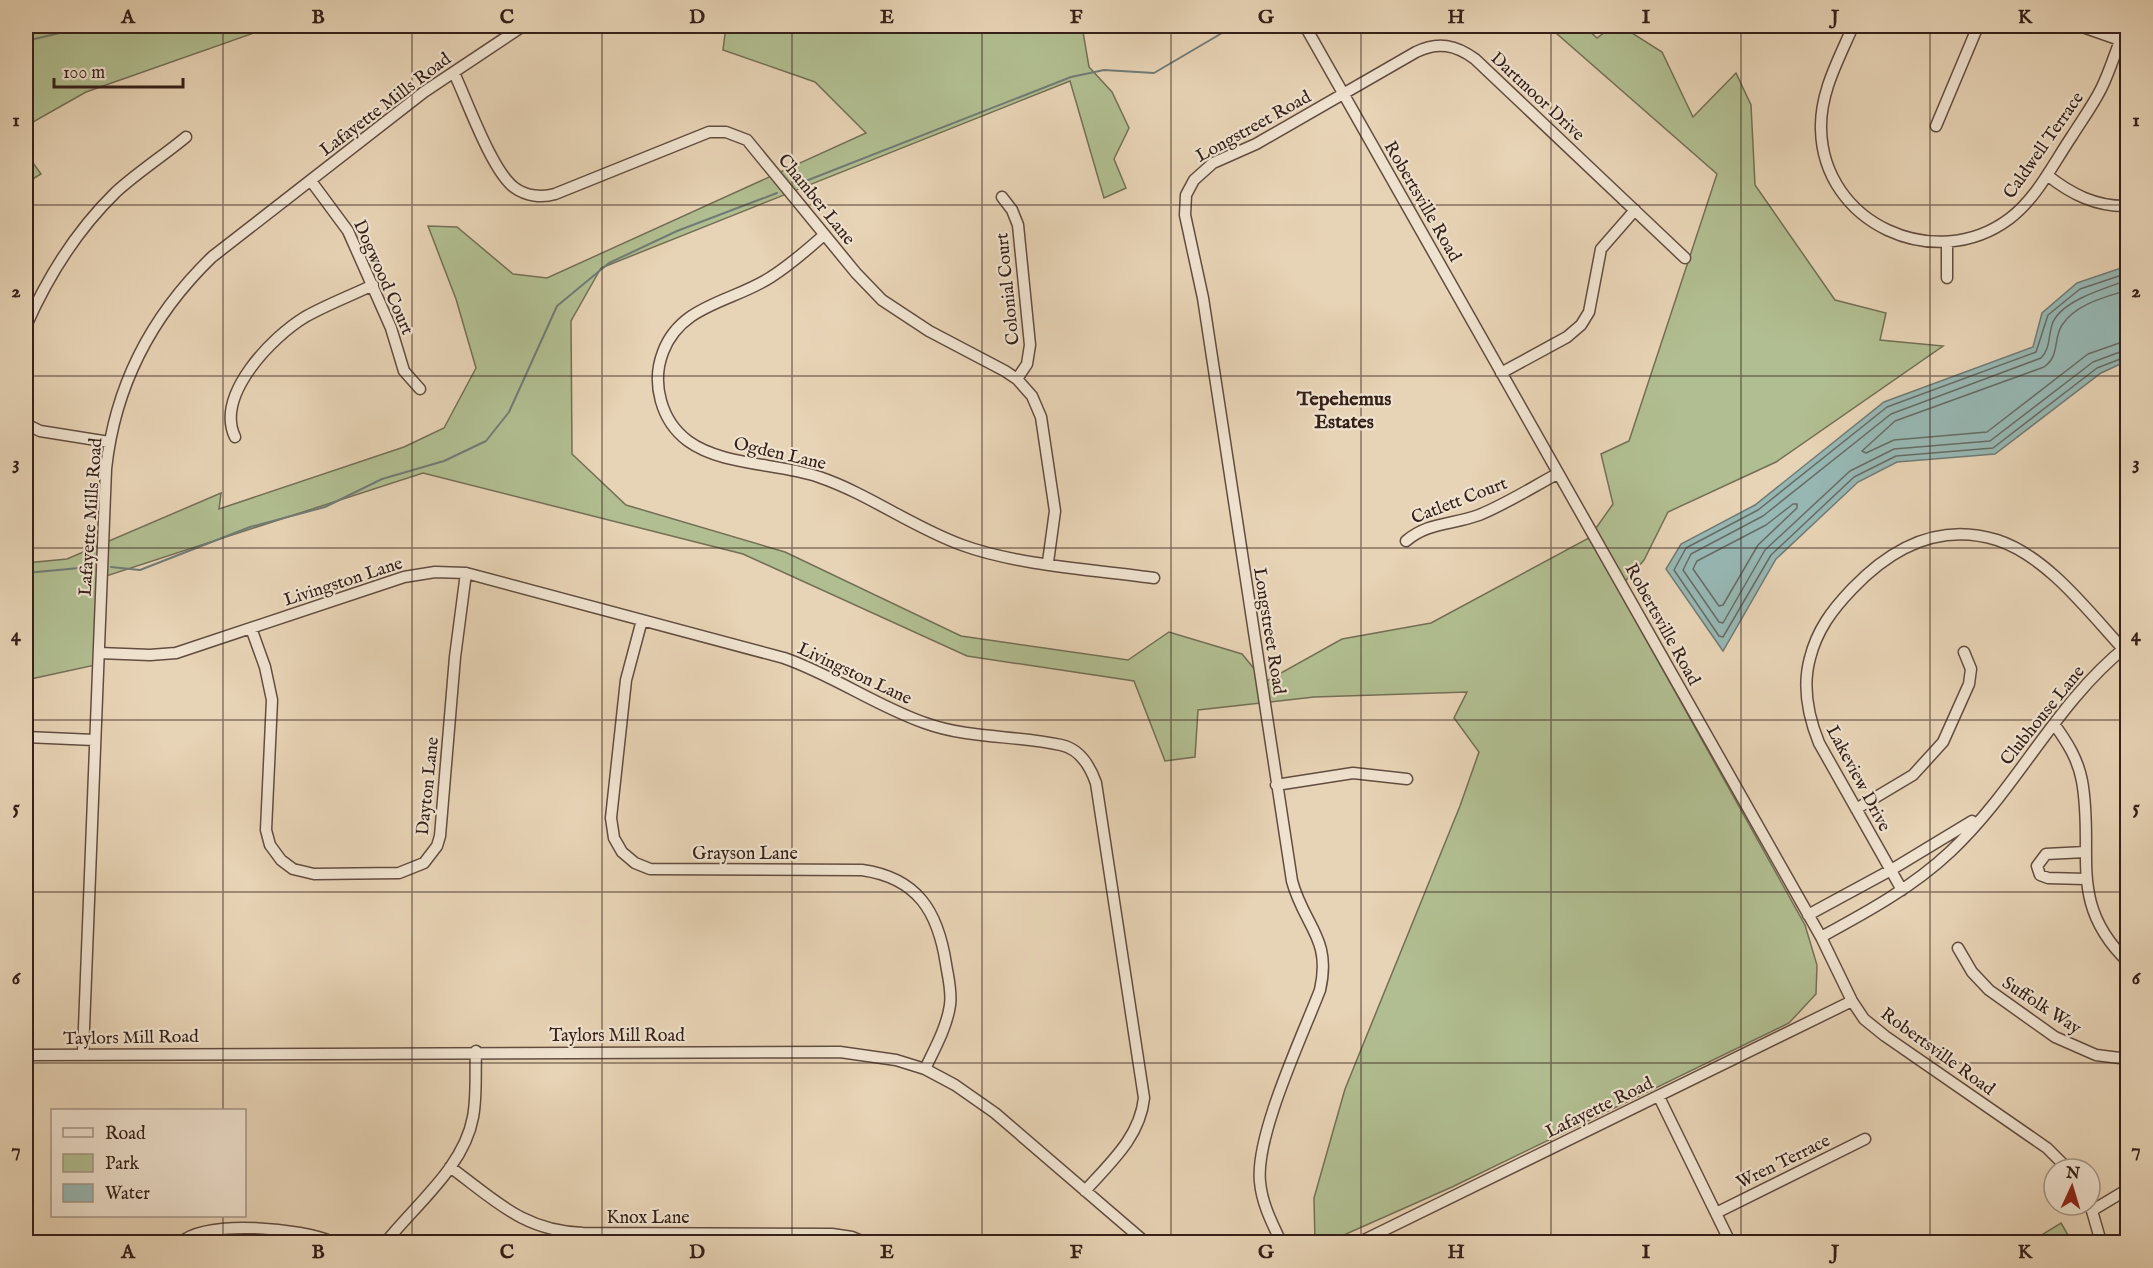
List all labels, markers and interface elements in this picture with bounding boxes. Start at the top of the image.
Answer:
text: A [120,5,136,30]
text: B [311,5,325,30]
text: C [500,5,514,30]
text: D [689,5,705,30]
text: E [880,5,894,30]
text: F [1070,5,1083,30]
text: G [1258,5,1275,30]
text: H [1447,5,1465,30]
text: I [1642,5,1651,30]
text: J [1828,5,1840,30]
text: K [2018,5,2034,30]
street label: Lafayette Mills Road [316,48,457,162]
street label: Dartmoor Drive [1485,48,1589,147]
scale bar [54,51,183,89]
text: 100 m [63,62,105,85]
street label: Longstreet Road [1192,86,1316,168]
street label: Caldwell Terrace [1999,88,2090,204]
text: 1 [12,108,20,133]
text: 1 [2132,108,2140,133]
street label: Robertsville Road [1378,137,1466,267]
street label: Chamber Lane [772,150,860,250]
street label: Dogwood Court [347,217,418,339]
street label: Colonial Court [991,232,1026,346]
text: 2 [11,279,21,304]
text: 2 [2131,279,2141,304]
district label: Tepehemus Estates [1296,387,1391,435]
street label: Ogden Lane [731,433,828,476]
street label: Lafayette Mills Road [74,437,109,597]
text: 3 [12,451,20,476]
text: 3 [2132,451,2140,476]
street label: Catlett Court [1408,473,1511,530]
street label: Livingston Lane [281,552,406,612]
street label: Robertsville Road [1619,560,1705,690]
street label: Longstreet Road [1247,566,1290,697]
text: 4 [11,623,22,648]
text: 4 [2131,623,2142,648]
street label: Livingston Lane [793,638,915,711]
street label: Clubhouse Lane [1996,661,2090,771]
street label: Lakeview Drive [1820,722,1895,836]
street label: Dayton Lane [412,736,445,836]
text: 5 [12,795,20,820]
text: 5 [2132,795,2140,820]
street label: Grayson Lane [692,843,798,866]
text: 6 [12,966,22,991]
text: 6 [2132,966,2142,991]
street label: Suffolk Way [1997,972,2085,1040]
street label: Robertsville Road [1875,1003,1999,1102]
street label: Taylors Mill Road [549,1025,685,1048]
street label: Taylors Mill Road [63,1026,199,1051]
street label: Lafayette Road [1542,1072,1658,1144]
legend [51,1109,246,1217]
text: Road [105,1123,146,1146]
street label: Wren Terrace [1733,1130,1834,1195]
text: 7 [11,1138,21,1163]
text: 7 [2131,1138,2141,1163]
text: Park [105,1153,140,1176]
north arrow [2042,1157,2102,1217]
text: N [2064,1164,2081,1185]
text: Water [105,1183,150,1206]
street label: Knox Lane [606,1207,690,1230]
text: A [120,1240,136,1265]
text: B [311,1240,325,1265]
text: C [500,1240,514,1265]
text: D [689,1240,705,1265]
text: E [880,1240,894,1265]
text: F [1070,1240,1083,1265]
text: G [1258,1240,1275,1265]
text: H [1447,1240,1465,1265]
text: I [1642,1240,1651,1265]
text: J [1828,1240,1840,1265]
text: K [2018,1240,2034,1265]

